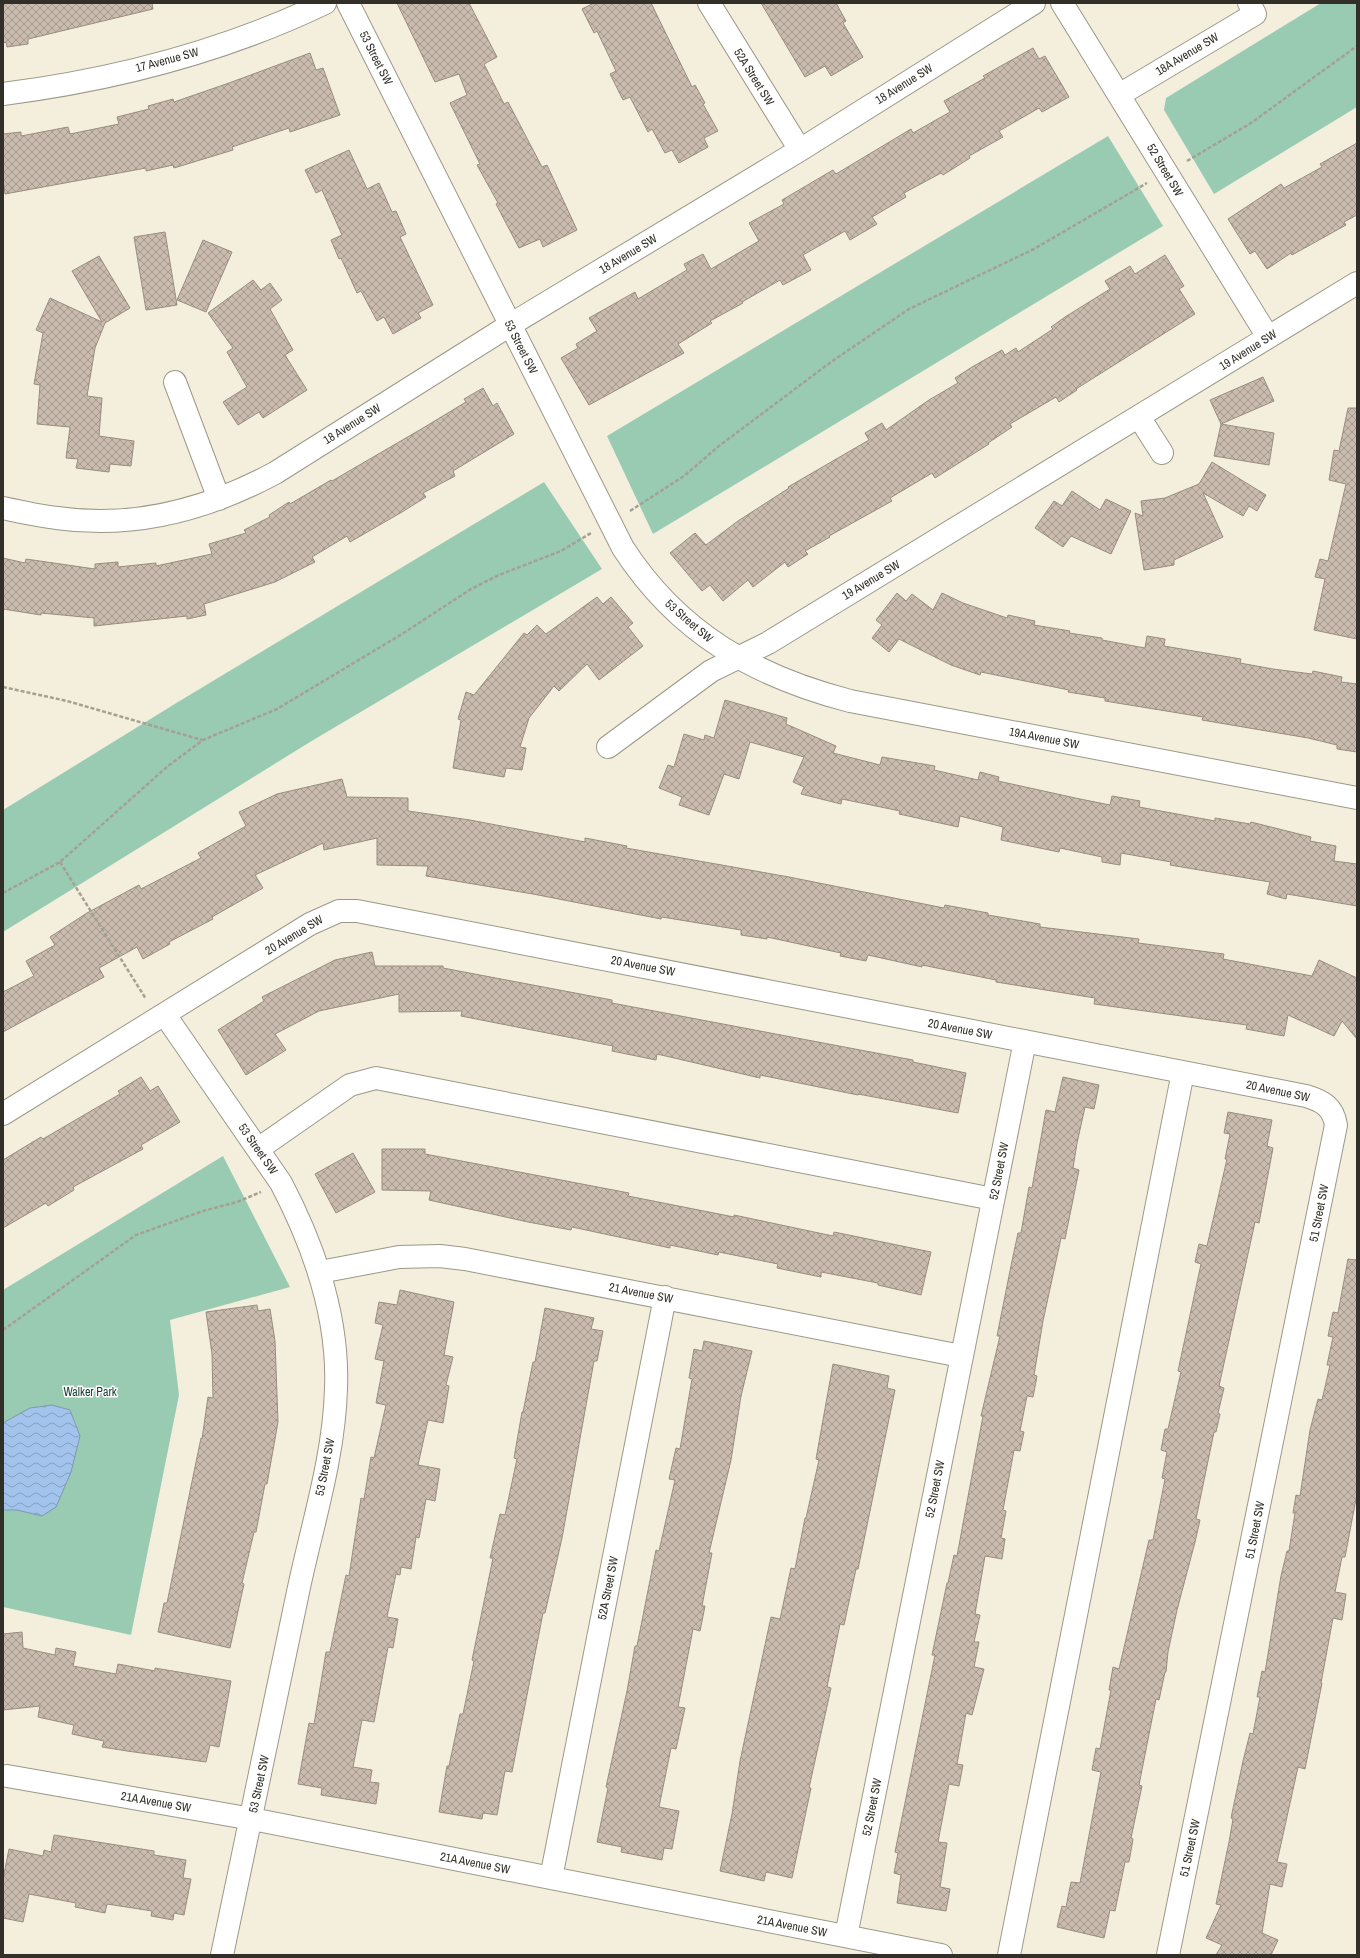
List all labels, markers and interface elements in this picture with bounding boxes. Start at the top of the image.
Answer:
street label: 53 Street SW [356,28,397,88]
street label: 18A Avenue SW [1152,29,1222,79]
street label: 17 Avenue SW [134,44,201,76]
street label: 52A Street SW [730,45,778,109]
street label: 18 Avenue SW [872,60,936,108]
street label: 52 Street SW [1143,141,1187,200]
street label: 18 Avenue SW [596,230,661,278]
street label: 53 Street SW [501,317,542,377]
street label: 19 Avenue SW [1216,326,1280,374]
street label: 18 Avenue SW [320,400,384,448]
street label: 19 Avenue SW [839,556,904,604]
street label: 53 Street SW [662,596,717,647]
street label: 19A Avenue SW [1008,723,1081,753]
street label: 20 Avenue SW [262,911,327,959]
street label: 20 Avenue SW [610,952,677,980]
street label: 20 Avenue SW [927,1015,994,1043]
street label: 20 Avenue SW [1245,1076,1312,1106]
street label: 53 Street SW [235,1120,282,1178]
street label: 52 Street SW [986,1140,1013,1201]
street label: 51 Street SW [1306,1182,1333,1243]
street label: 21 Avenue SW [608,1279,675,1307]
park label: Walker Park [63,1384,117,1400]
street label: 53 Street SW [312,1436,339,1497]
street label: 52 Street SW [922,1458,949,1519]
street label: 51 Street SW [1242,1499,1269,1560]
street label: 52A Street SW [594,1554,622,1621]
street label: 53 Street SW [245,1753,273,1814]
street label: 52 Street SW [859,1776,886,1837]
street label: 21A Avenue SW [120,1788,193,1816]
street label: 51 Street SW [1176,1817,1204,1878]
street label: 21A Avenue SW [439,1848,512,1878]
street label: 21A Avenue SW [756,1911,829,1941]

